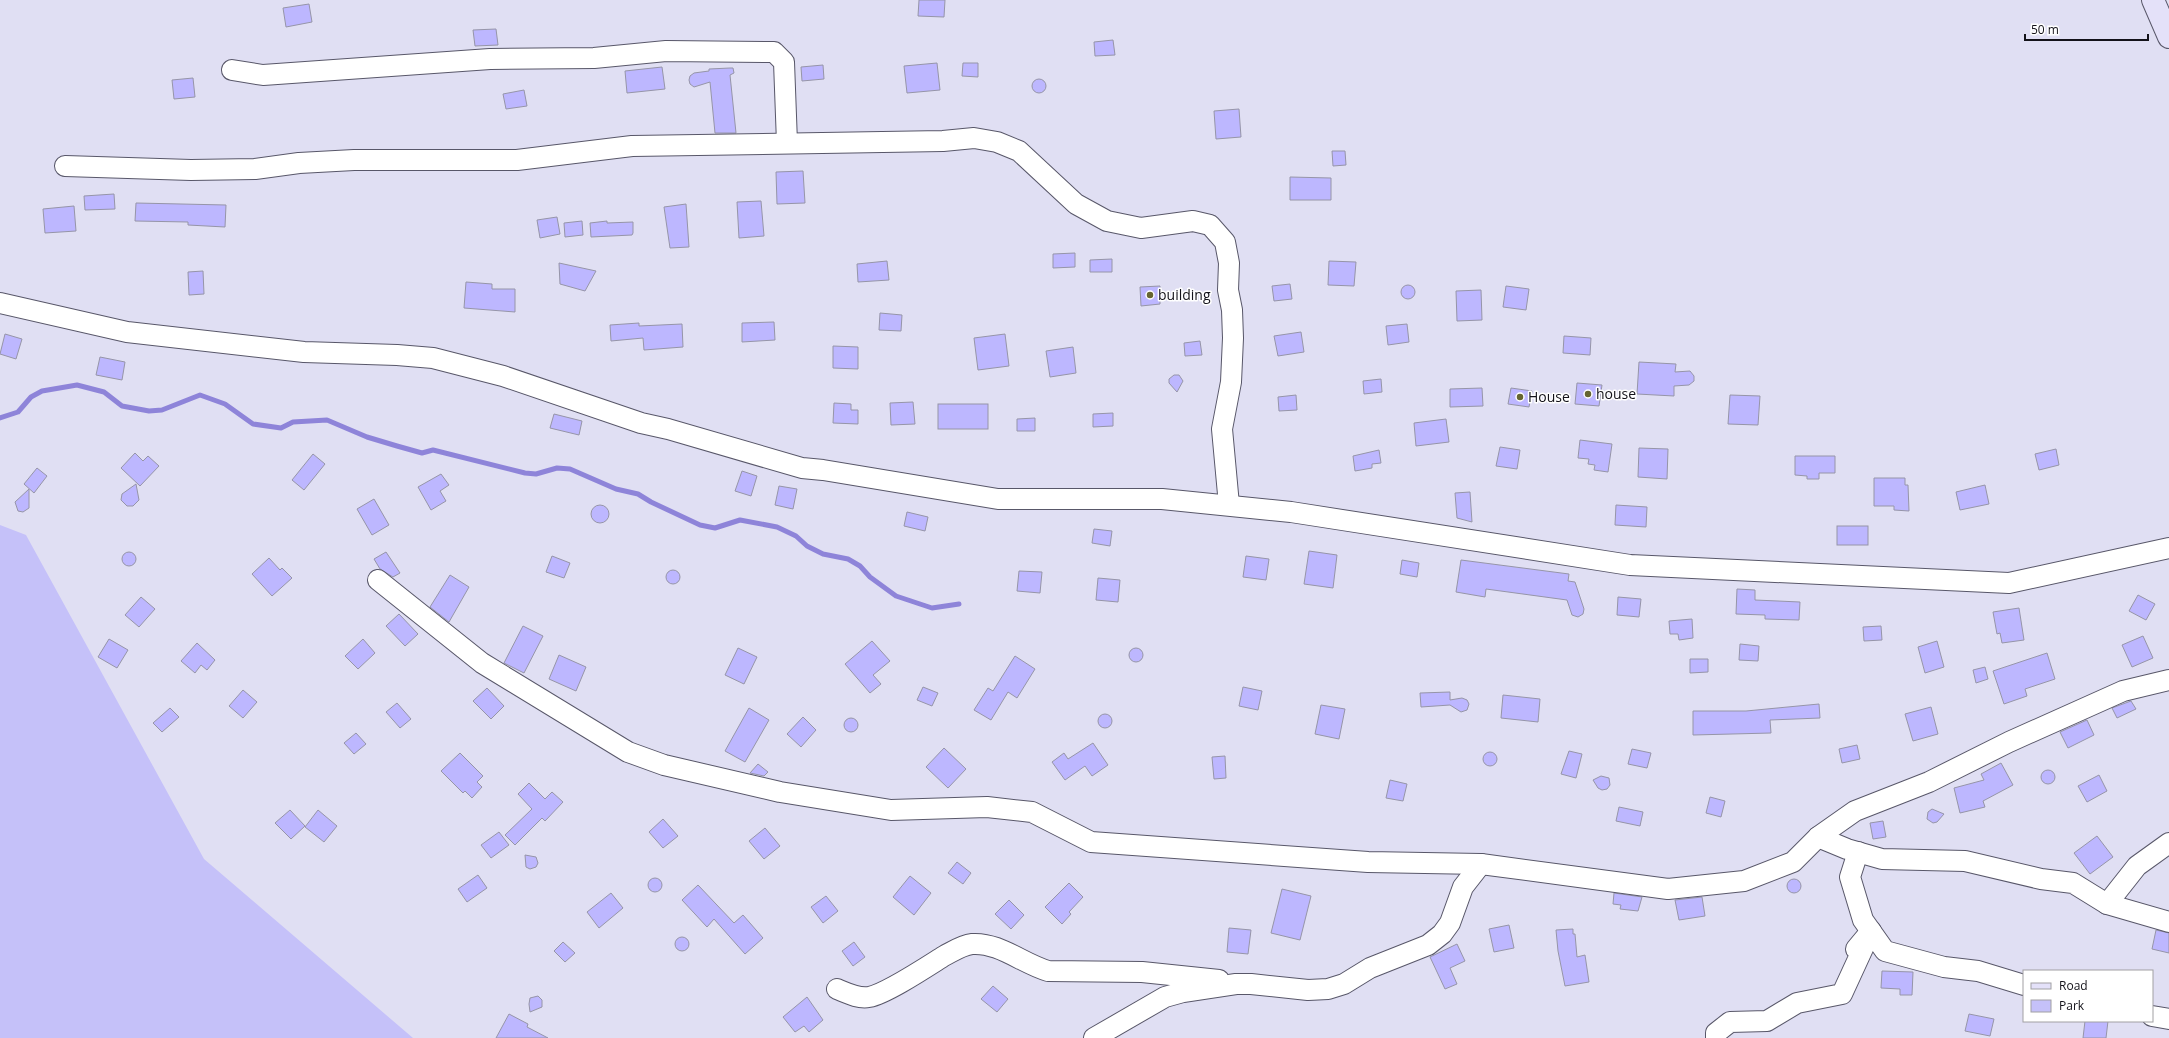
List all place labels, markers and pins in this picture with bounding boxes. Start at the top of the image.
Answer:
place label: building [1158,285,1211,304]
marker: building [1145,290,1155,300]
place label: house [1596,384,1636,403]
place label: House [1528,387,1570,406]
marker: house [1583,389,1593,399]
marker: House [1515,392,1525,402]

